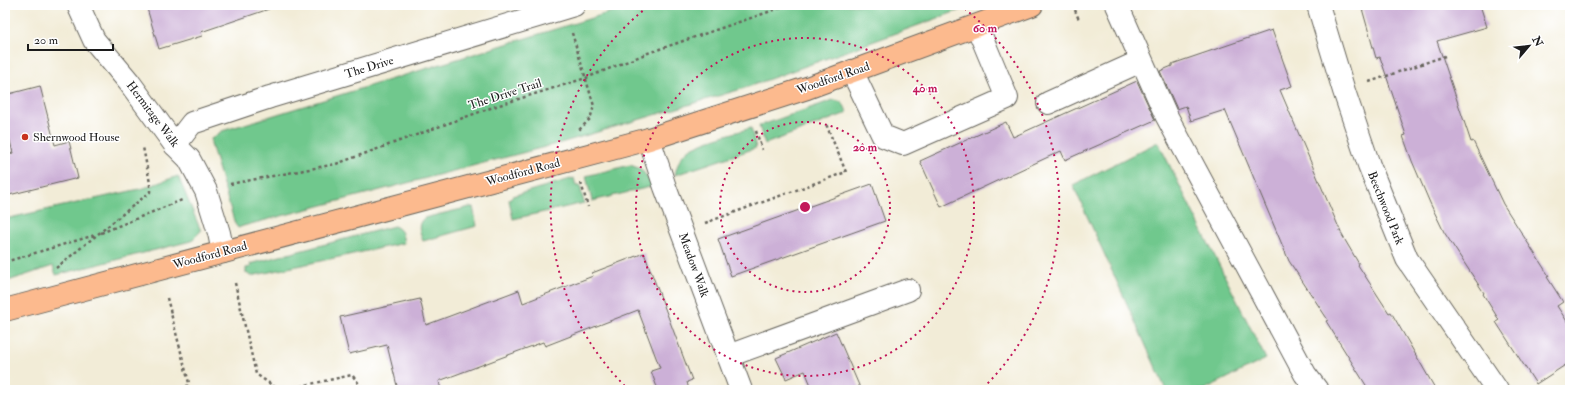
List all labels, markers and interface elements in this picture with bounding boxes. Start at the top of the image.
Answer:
text: 60 m [973,21,998,36]
scale bar [28,26,113,52]
north arrow [1509,26,1549,66]
text: 20 m [34,33,59,48]
text: N [1529,33,1546,50]
street label: The Drive [343,53,395,82]
street label: Woodford Road [794,59,872,98]
street label: The Drive Trail [467,76,544,113]
street label: Hermitage Walk [123,78,182,150]
text: 40 m [912,81,938,96]
place label: Shernwood House [33,130,120,145]
marker: Shernwood House [20,132,30,142]
text: 20 m [853,140,878,155]
street label: Woodford Road [483,155,562,190]
street label: Beechwood Park [1364,169,1407,247]
centre of rings [798,200,812,214]
street label: Meadow Walk [675,231,712,300]
street label: Woodford Road [170,238,249,273]

